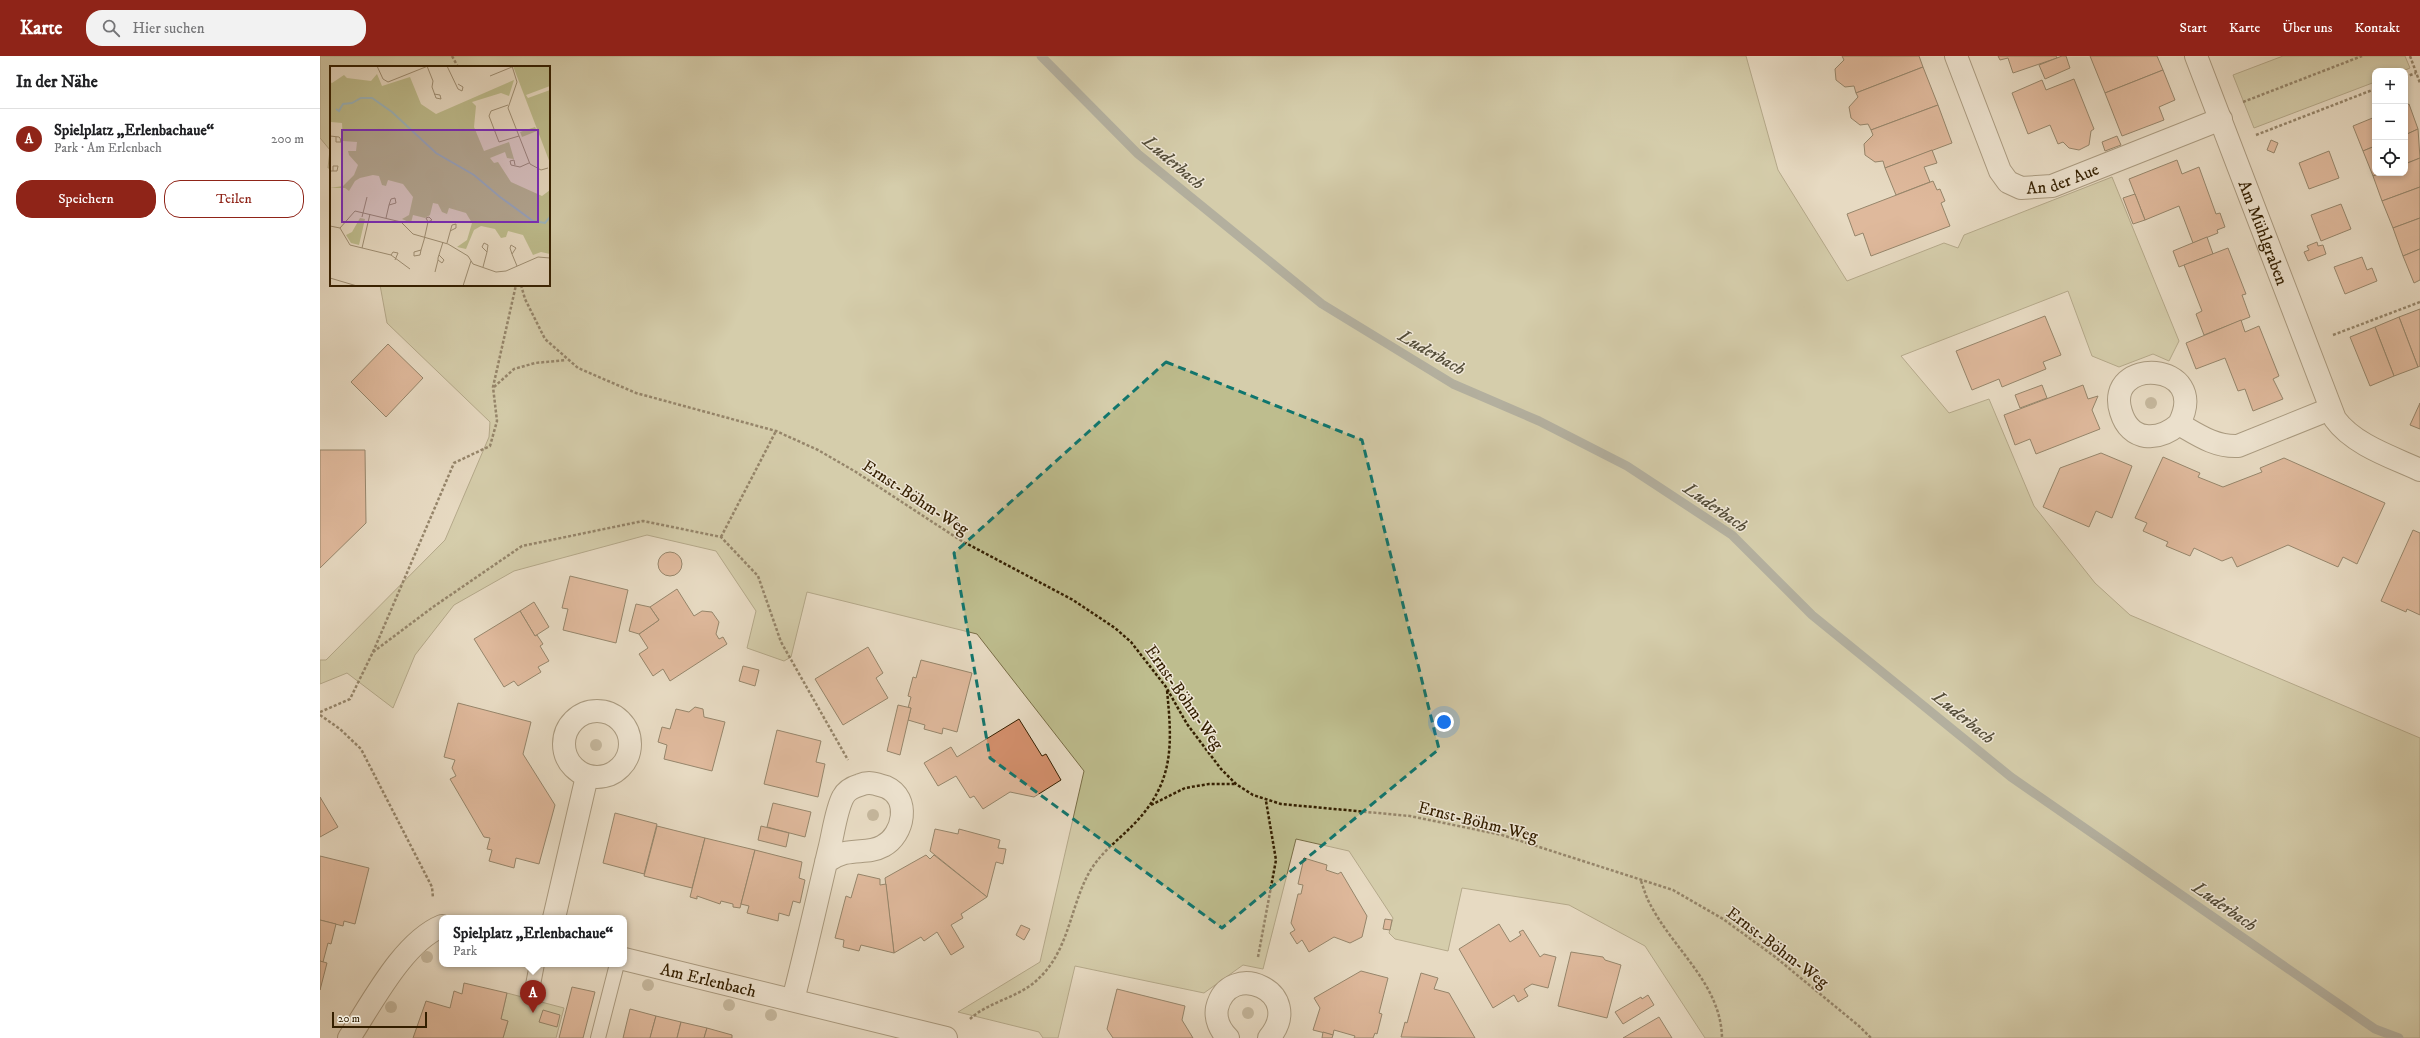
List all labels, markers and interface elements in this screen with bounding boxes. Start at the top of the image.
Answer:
search box [86,10,366,46]
text: Karte [20,17,62,40]
icon: search [100,17,122,39]
text: Hier suchen [132,19,205,38]
text: Start [2180,19,2207,37]
text: Karte [2229,19,2260,37]
text: Über uns [2282,19,2332,37]
text: Kontakt [2354,19,2400,37]
inset map [330,66,550,286]
map controls [2372,68,2408,176]
button: + [2372,68,2408,104]
text: In der Nähe [16,71,98,93]
button: − [2372,104,2408,140]
text: Spielplatz „Erlenbachaue“ [54,121,214,140]
water label: Luderbach [1138,130,1208,195]
text: A [25,131,33,147]
text: 200 m [271,131,304,147]
text: Park · Am Erlenbach [54,140,162,156]
button: locate [2372,140,2408,176]
street label: An der Aue [2026,159,2102,200]
street label: Am Mühlgraben [2233,177,2293,289]
button: Speichern [16,180,156,218]
button: Teilen [164,180,304,218]
water label: Luderbach [1393,325,1469,381]
street label: Ernst-Böhm-Weg [858,455,974,541]
water label: Luderbach [1678,477,1752,538]
street label: Ernst-Böhm-Weg [1140,641,1229,755]
water label: Luderbach [1927,686,1999,749]
your location [1434,712,1454,732]
street label: Ernst-Böhm-Weg [1415,796,1541,848]
water label: Luderbach [2187,876,2261,937]
street label: Ernst-Böhm-Weg [1722,902,1834,994]
popup [439,915,627,967]
text: Spielplatz „Erlenbachaue“ [453,924,613,943]
text: Park [453,943,477,959]
street label: Am Erlenbach [658,958,759,1003]
pin: A [520,980,546,1013]
scale bar [332,1010,427,1029]
text: 20 m [338,1012,360,1026]

